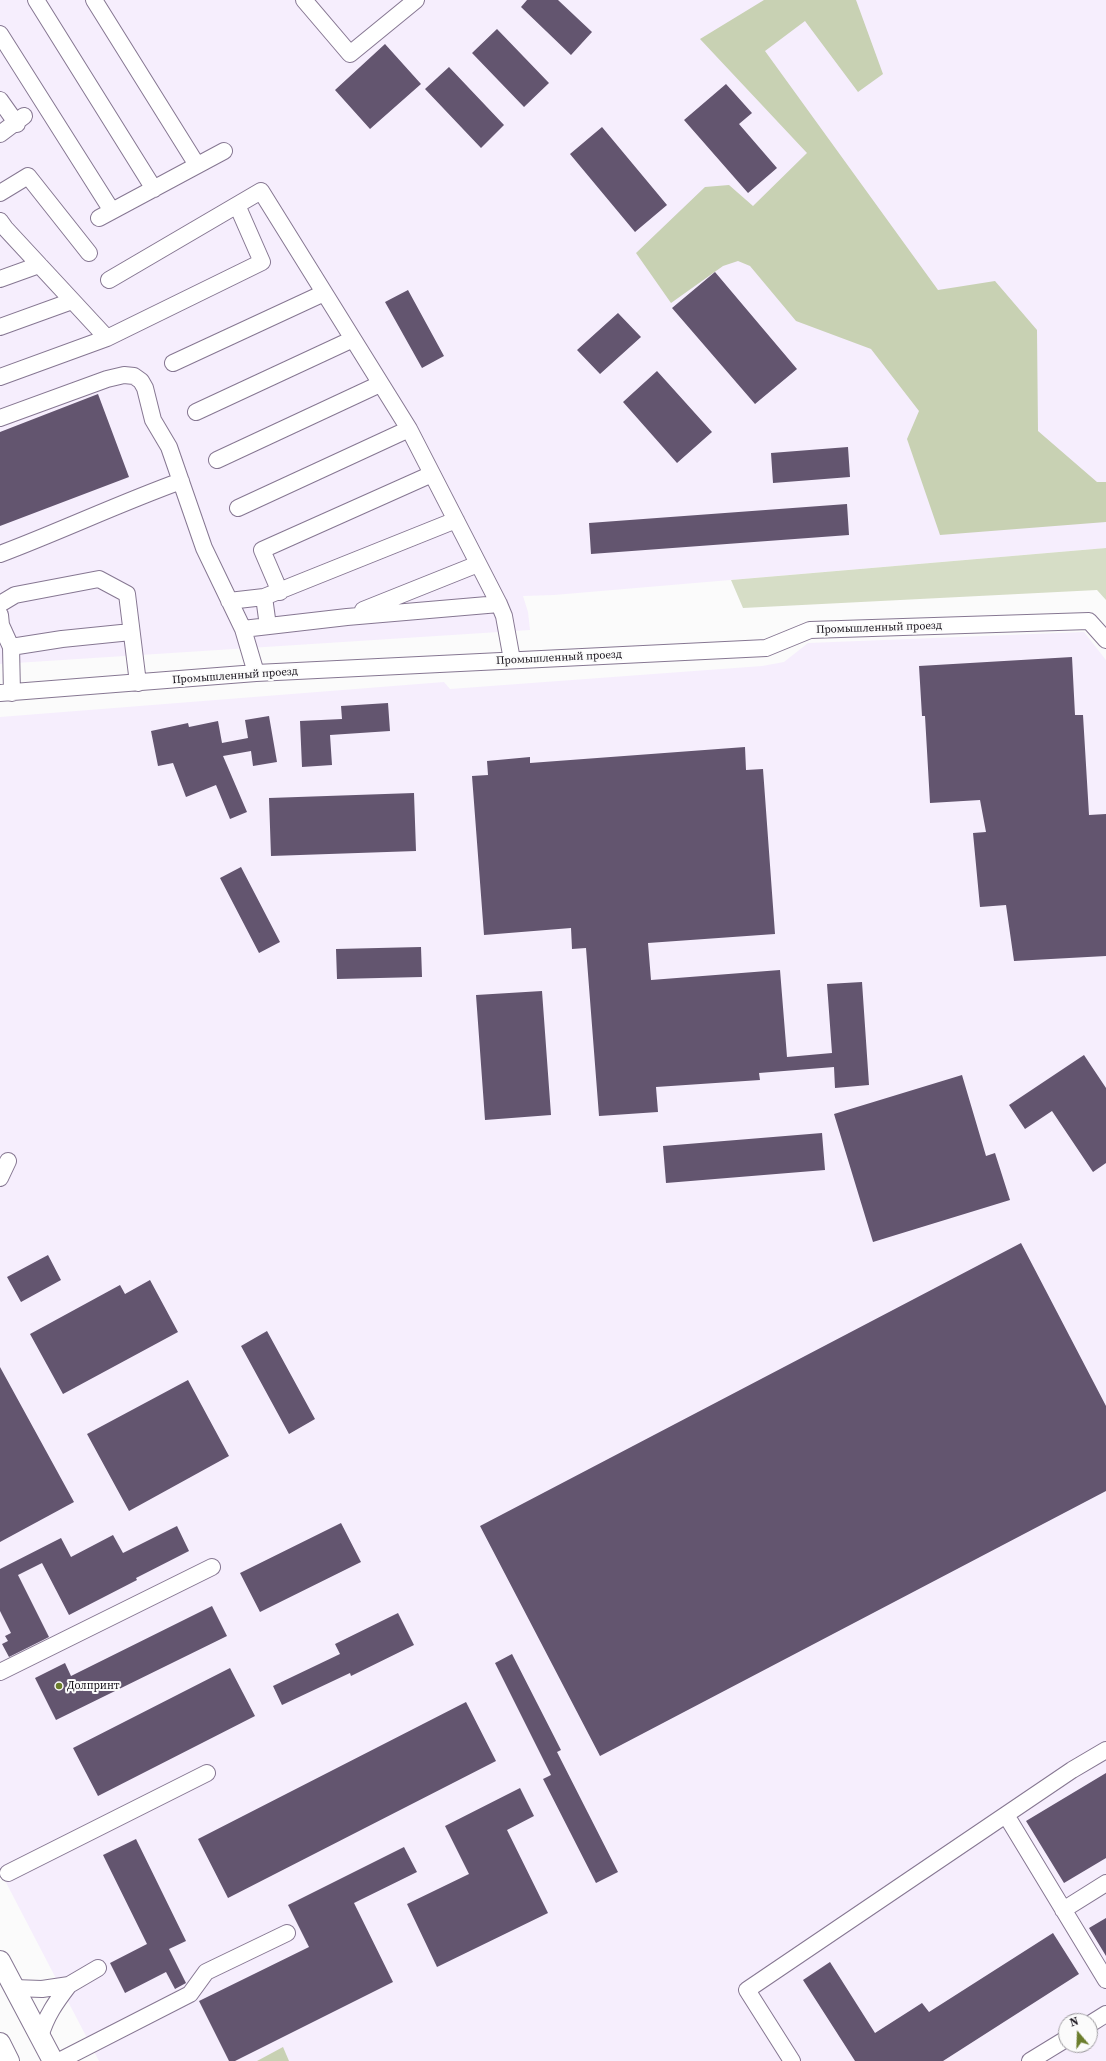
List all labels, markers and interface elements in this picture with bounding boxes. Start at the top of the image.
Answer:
street label: Промышленный проезд [816,619,942,637]
street label: Промышленный проезд [496,648,622,668]
street label: Промышленный проезд [172,665,298,687]
place label: Долпринт [67,1679,120,1693]
marker: Долпринт [54,1681,64,1691]
north arrow [1058,2013,1098,2053]
text: N [1068,2014,1080,2031]

